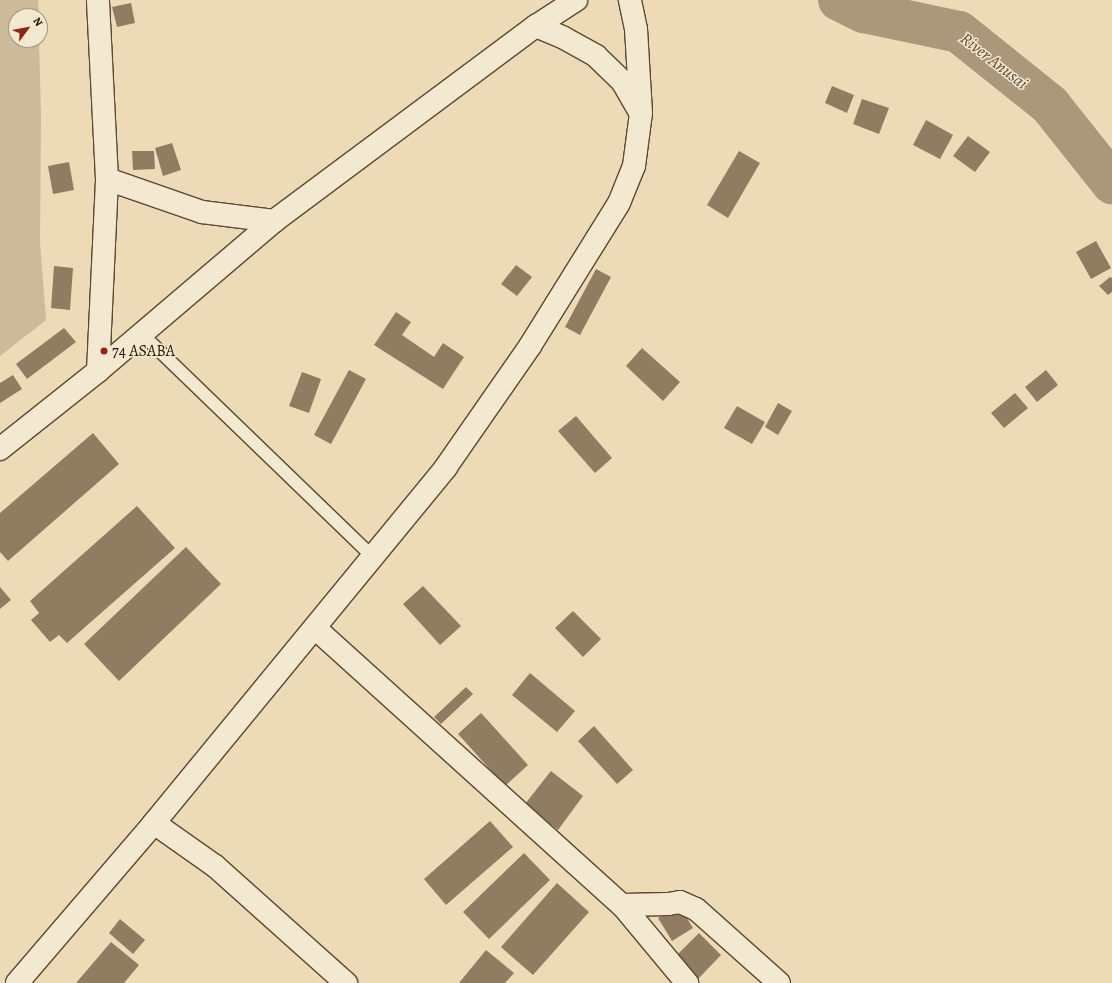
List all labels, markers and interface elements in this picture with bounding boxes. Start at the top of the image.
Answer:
north arrow [8,8,48,48]
text: N [29,15,46,29]
water label: River Anusai [956,28,1032,94]
place label: 74 ASABA [112,341,175,361]
marker: 74 ASABA [99,346,109,356]

